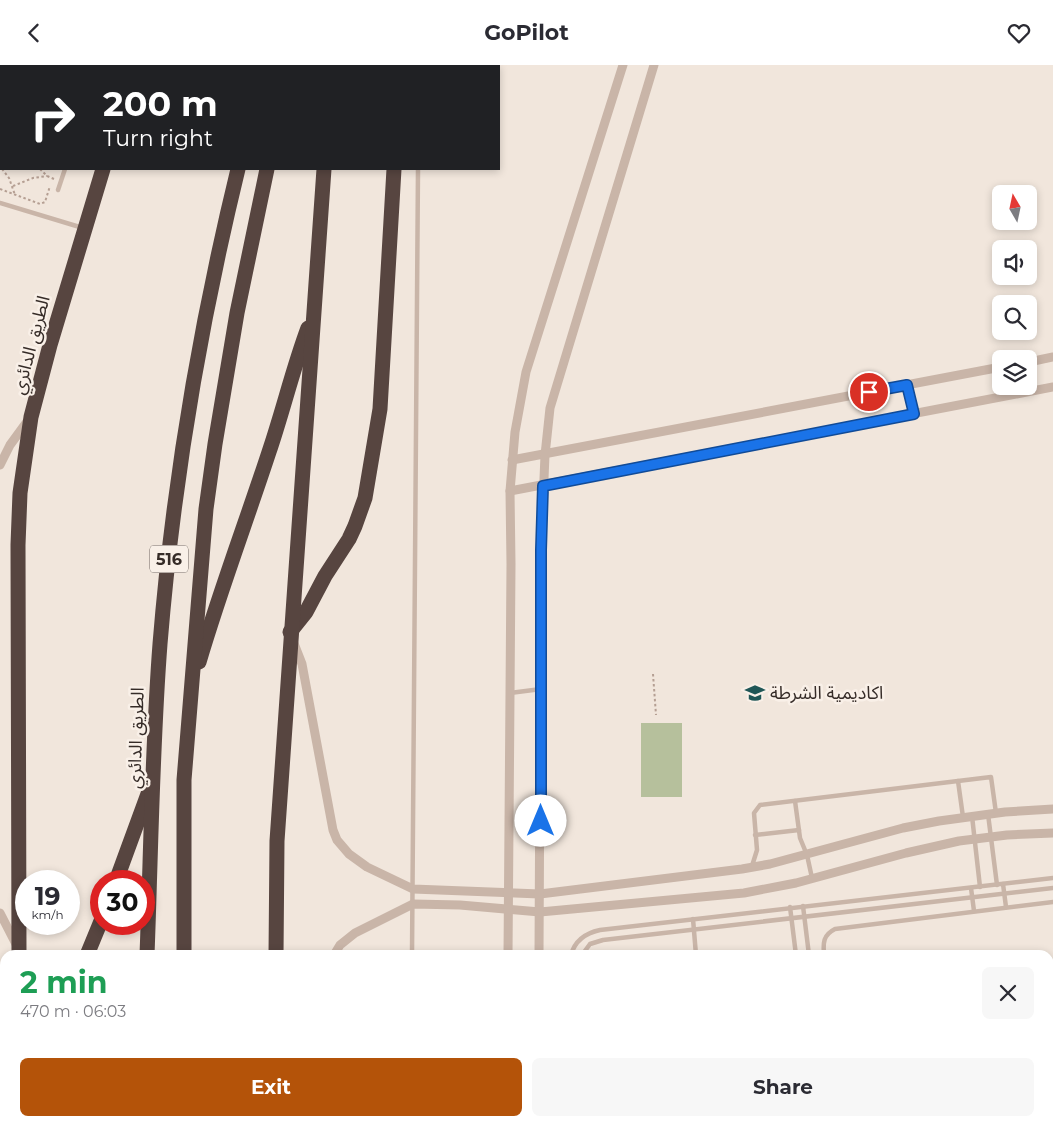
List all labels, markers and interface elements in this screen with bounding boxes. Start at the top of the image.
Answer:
icon: back [20,19,48,47]
text: GoPilot [484,19,569,46]
icon: heart [1005,19,1033,47]
text: 200 m [103,82,218,125]
icon: right [20,85,85,150]
text: Turn right [103,125,213,152]
north arrow [992,185,1038,230]
map controls [992,185,1037,395]
button: sound [992,240,1037,285]
street label: الطريق الدائري [7,293,57,397]
button: search [992,295,1037,340]
button: layers [992,350,1037,395]
pin [848,371,890,413]
icon: arrive [855,378,883,406]
road number: 516 [150,545,188,573]
school or university icon: اكاديمية الشرطة [744,682,766,704]
place label: اكاديمية الشرطة [770,682,883,704]
street label: الطريق الدائري [123,687,151,789]
position arrow [514,794,566,846]
speed limit sign: 30 [90,870,155,935]
text: 19 [35,881,60,911]
text: km/h [31,907,64,922]
text: 2 min [20,964,107,1001]
button: close [982,967,1034,1019]
text: 470 m · 06:03 [20,1002,126,1021]
button: Exit [20,1058,522,1116]
button: Share [532,1058,1034,1116]

